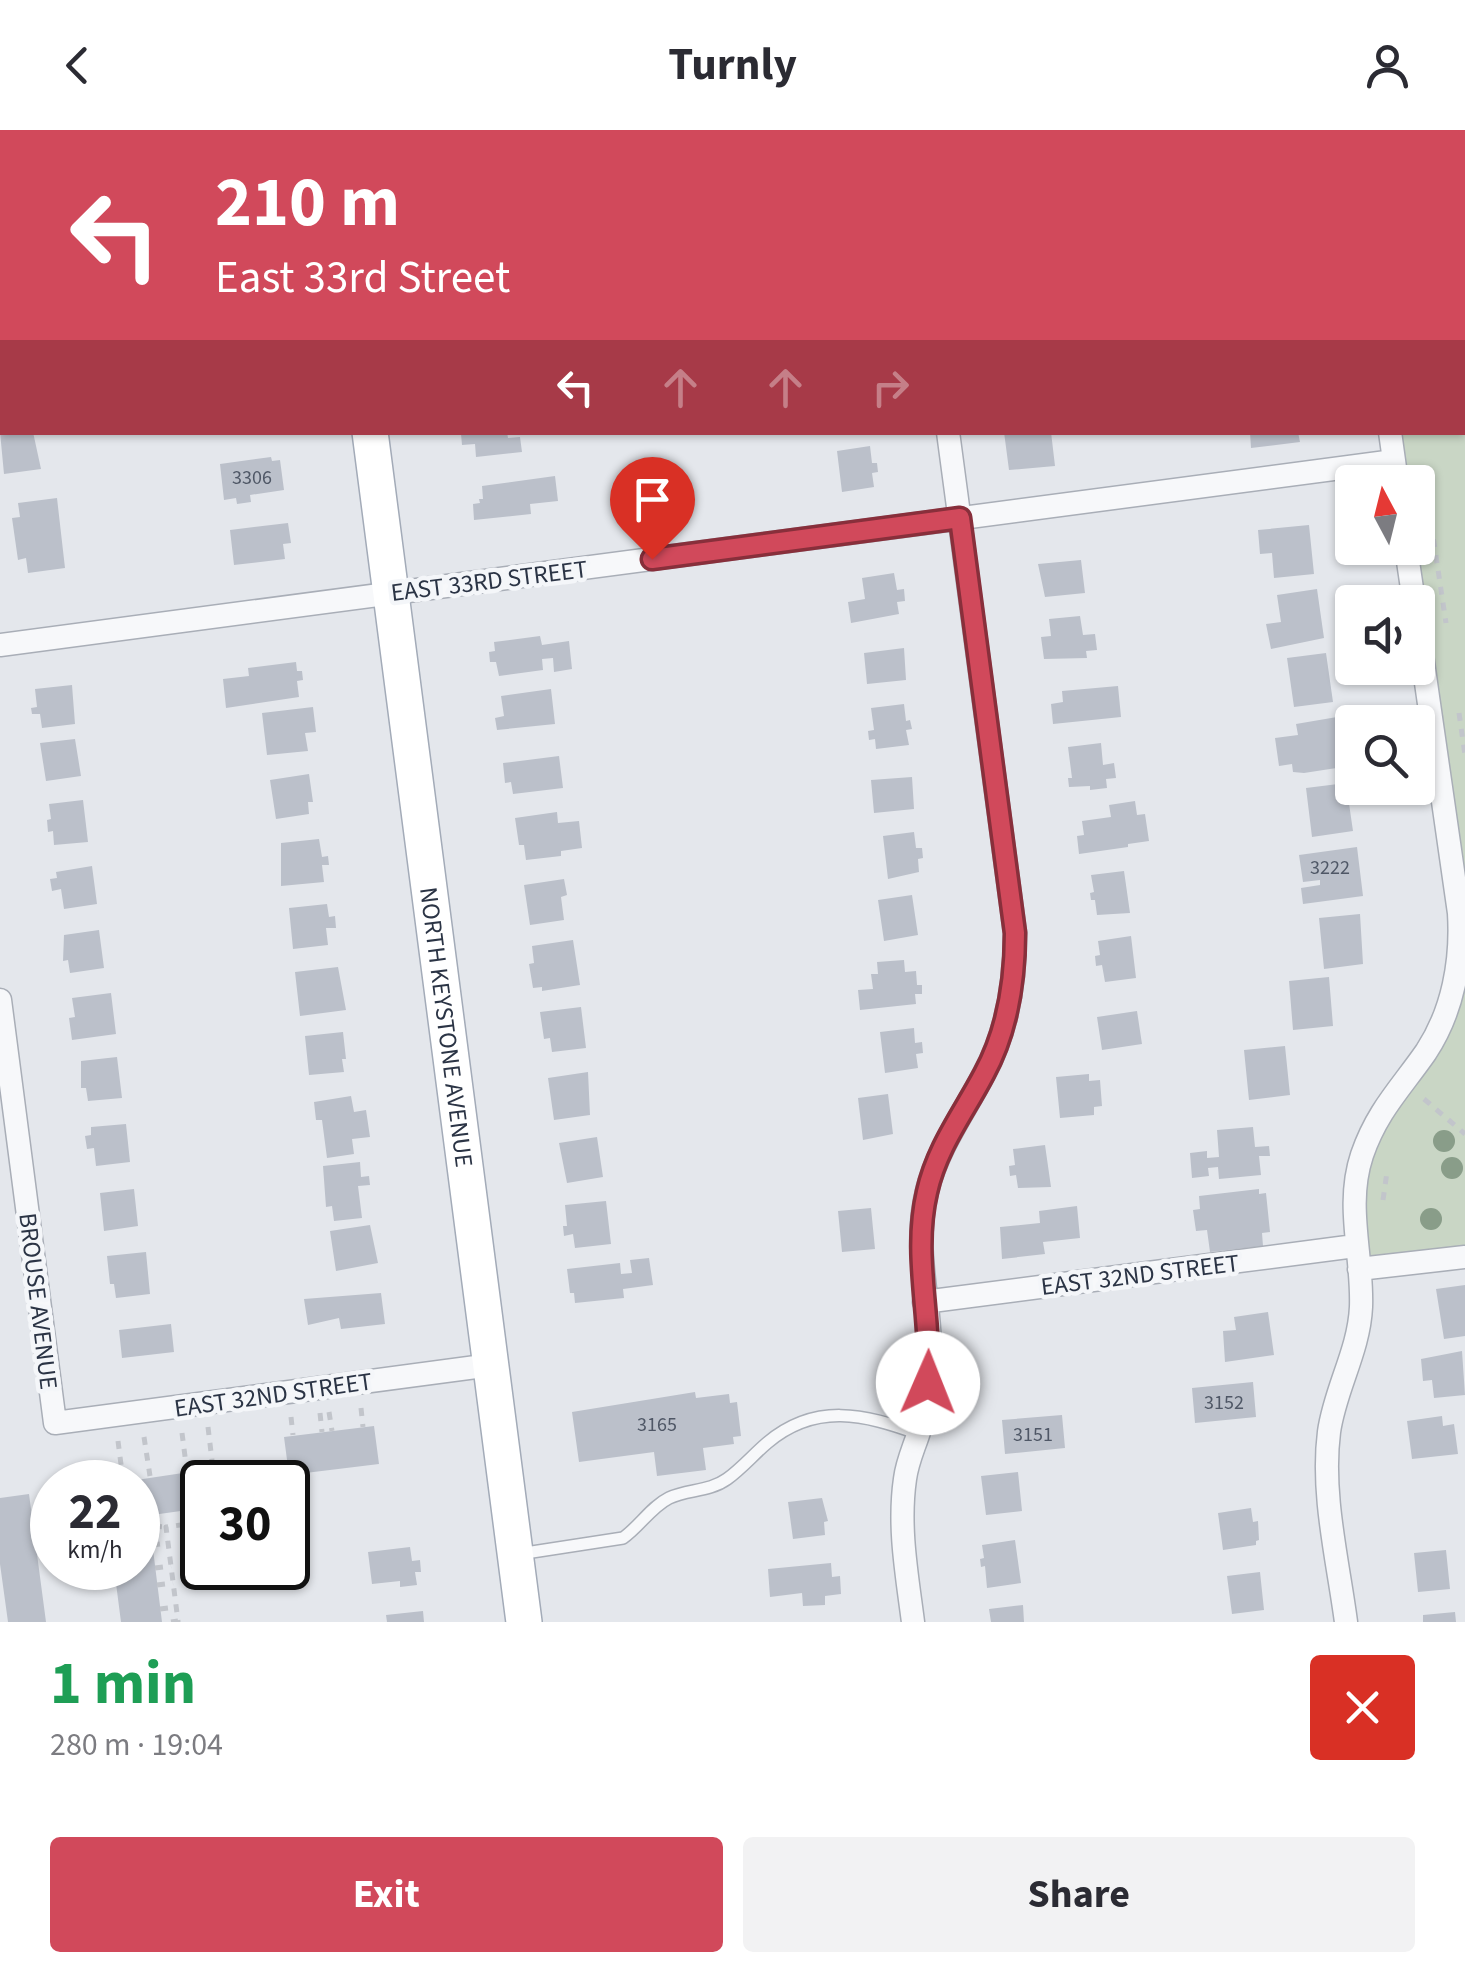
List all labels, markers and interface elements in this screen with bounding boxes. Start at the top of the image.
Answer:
text: Turnly [668,33,797,97]
icon: back [50,38,105,93]
icon: person [1360,38,1415,93]
text: 210 m [215,153,400,253]
icon: left [50,170,180,300]
text: East 33rd Street [215,246,510,310]
icon: left [548,360,603,415]
icon: ahead [653,360,708,415]
icon: ahead [758,360,813,415]
icon: right [863,360,918,415]
pin [610,457,695,560]
house number: 3306 [232,464,272,492]
north arrow [1335,465,1435,565]
map controls [1335,465,1435,805]
icon: arrive [625,472,680,527]
street label: EAST 33RD STREET [389,551,589,611]
button: sound [1335,585,1435,685]
button: search [1335,705,1435,805]
house number: 3222 [1310,854,1350,882]
street label: NORTH KEYSTONE AVENUE [410,885,482,1169]
street label: BROUSE AVENUE [9,1211,67,1391]
street label: EAST 32ND STREET [1039,1245,1241,1305]
position arrow [876,1331,980,1435]
street label: EAST 32ND STREET [172,1363,374,1427]
house number: 3152 [1204,1389,1244,1417]
house number: 3165 [637,1411,677,1439]
house number: 3151 [1013,1421,1053,1449]
speed limit sign: 30 [180,1460,310,1590]
text: 22 [69,1477,121,1548]
text: km/h [67,1532,123,1568]
text: 1 min [50,1642,196,1727]
button: close [1310,1655,1415,1760]
text: 280 m · 19:04 [50,1722,223,1768]
button: Exit [50,1837,723,1952]
button: Share [743,1837,1415,1952]

